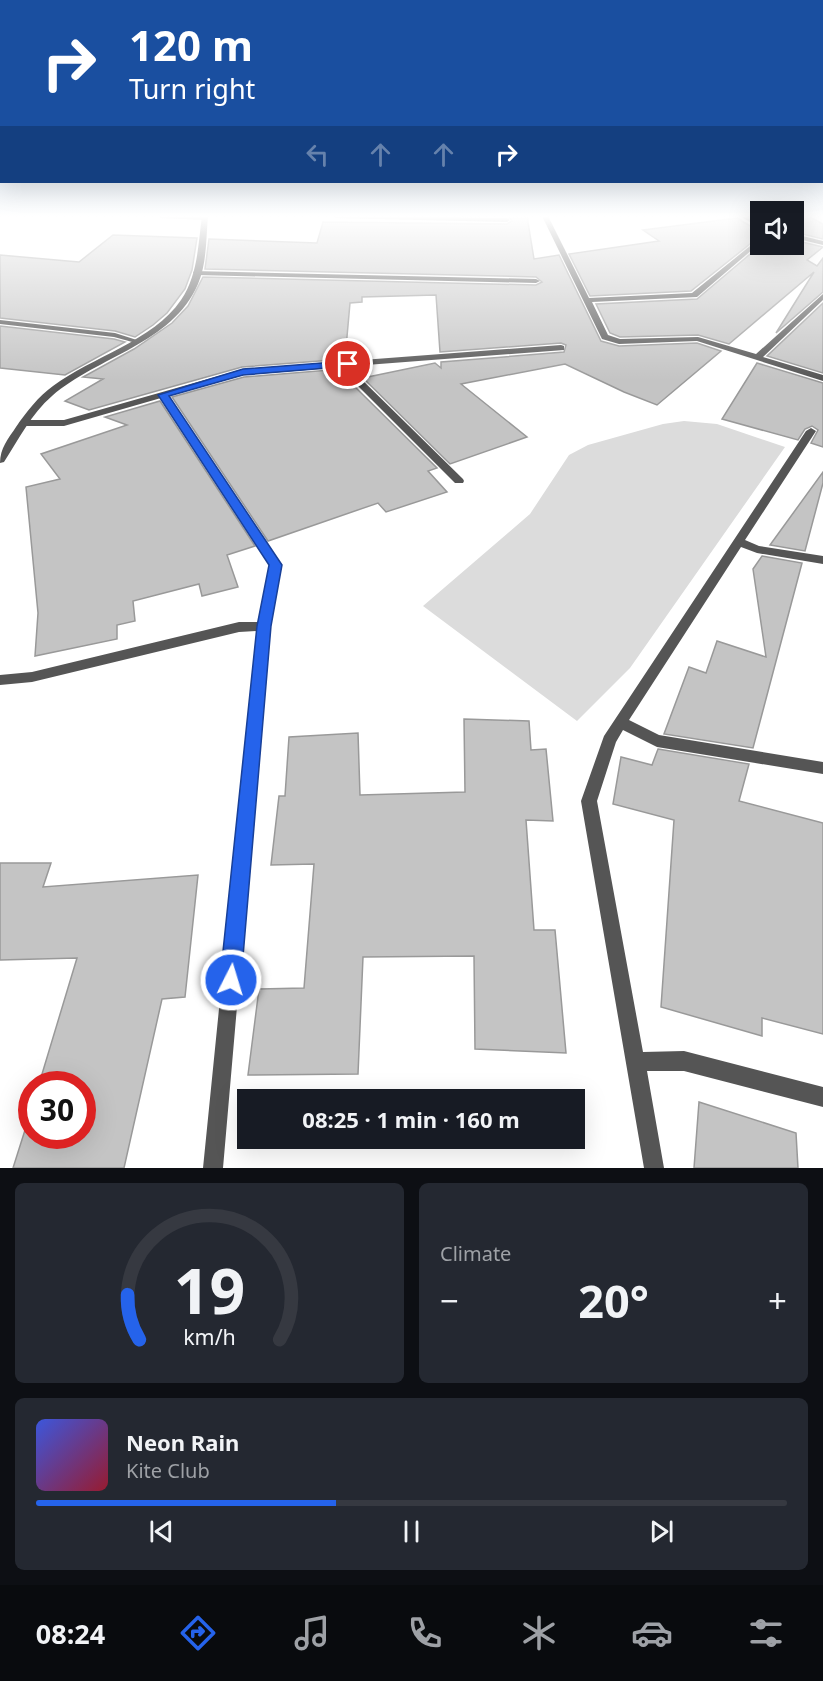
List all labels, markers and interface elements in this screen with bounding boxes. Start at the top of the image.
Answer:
text: 120 m [129,16,253,73]
icon: right [30,24,108,102]
text: Turn right [129,70,255,107]
icon: left [301,138,334,171]
icon: ahead [364,138,397,171]
icon: ahead [427,138,460,171]
icon: right [490,138,523,171]
map controls [750,201,804,255]
button: sound [750,201,804,255]
pin [322,338,373,389]
icon: arrive [331,347,364,380]
position arrow [199,948,263,1012]
speed limit sign: 30 [18,1071,96,1149]
text: 08:25 · 1 min · 160 m [302,1104,520,1134]
text: Climate [440,1240,511,1267]
text: 19 [174,1247,245,1332]
text: 20° [578,1270,649,1331]
text: − [440,1278,459,1323]
text: + [768,1278,787,1323]
text: km/h [183,1322,236,1351]
text: Neon Rain [126,1427,239,1457]
text: Kite Club [126,1457,210,1484]
icon: previous [145,1515,178,1548]
icon: pause [395,1515,428,1548]
icon: next [645,1515,678,1548]
icon: directions [177,1612,219,1654]
icon: music [291,1612,333,1654]
icon: phone [404,1612,446,1654]
icon: climate [518,1612,560,1654]
icon: car [631,1612,673,1654]
icon: filters [745,1612,787,1654]
text: 08:24 [36,1615,105,1652]

